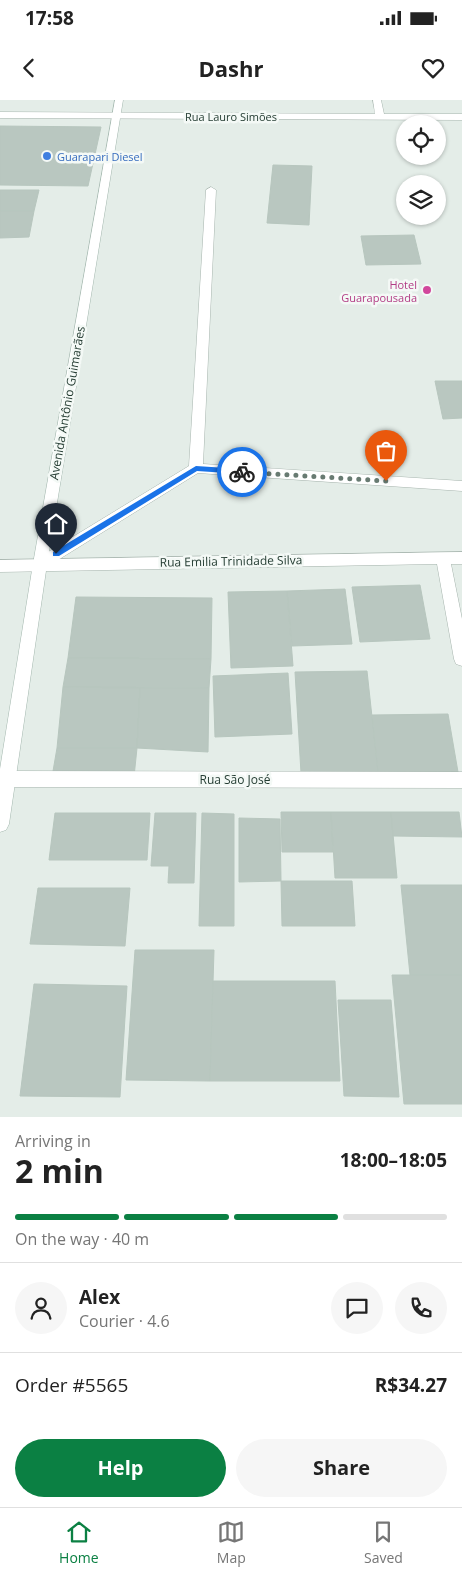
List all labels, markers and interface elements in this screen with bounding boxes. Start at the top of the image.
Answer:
text: 17:58 [25,5,74,31]
text: Dashr [199,53,263,83]
icon: back [15,54,43,82]
icon: heart [419,54,447,82]
street label: Rua Lauro Simões [185,109,277,124]
map controls [396,115,446,225]
button: locate [396,115,446,165]
place label: Guarapari Diesel [57,149,143,164]
marker: Guarapari Diesel [41,150,53,162]
button: layers [396,175,446,225]
place label: Hotel Guarapousada [341,277,417,305]
marker: Hotel Guarapousada [421,284,433,296]
street label: Avenida Antônio Guimarães [45,324,89,481]
pin [365,430,407,481]
icon: bag [372,437,400,465]
courier [217,447,267,497]
icon: bike [228,458,256,486]
pin [35,503,77,554]
icon: home [42,510,70,538]
street label: Rua Emilia Trinidade Silva [160,551,302,571]
street label: Rua São José [199,771,271,788]
text: Arriving in [15,1130,91,1152]
text: 18:00–18:05 [340,1147,447,1173]
text: 2 min [15,1149,104,1192]
text: On the way · 40 m [15,1228,149,1250]
button: person [15,1282,67,1334]
button: chat [331,1282,383,1334]
button: phone [395,1282,447,1334]
text: Alex [79,1284,120,1310]
text: Courier · 4.6 [79,1310,170,1332]
text: Order #5565 [15,1372,128,1398]
text: R$34.27 [375,1372,447,1398]
button: Help [15,1439,226,1497]
button: Share [236,1439,447,1497]
tab: Home [59,1518,99,1567]
tab: Map [217,1518,246,1567]
tab: Saved [364,1518,403,1567]

